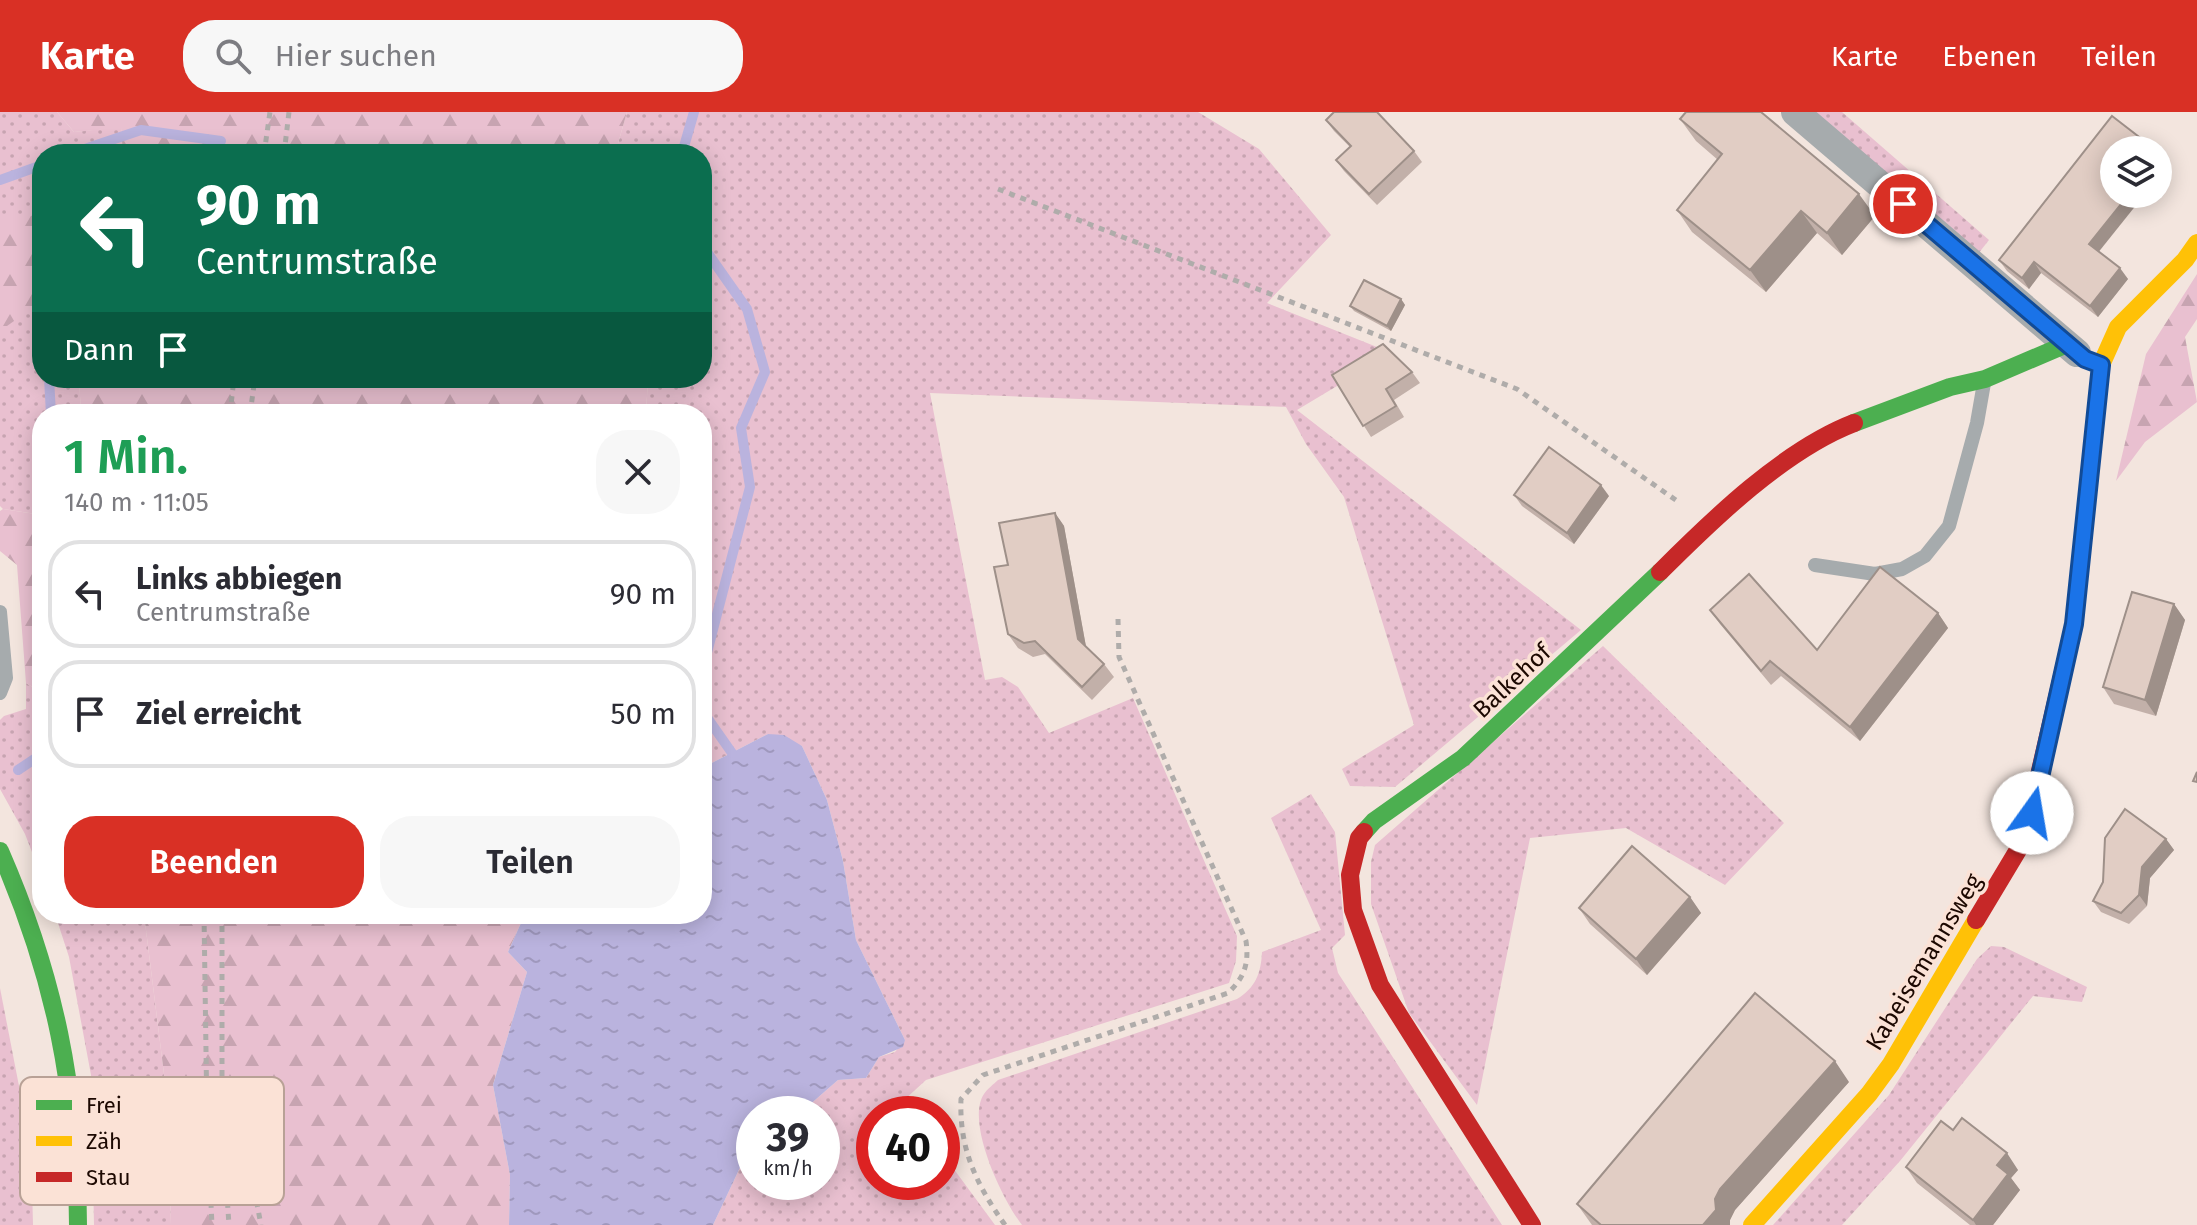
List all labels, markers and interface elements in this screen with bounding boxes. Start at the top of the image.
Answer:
search box [183,20,743,92]
text: Karte [40,33,135,79]
icon: search [211,34,255,78]
text: Hier suchen [275,38,437,74]
text: Karte [1831,40,1898,73]
text: Ebenen [1942,40,2037,73]
text: Teilen [2081,40,2157,73]
map controls [2100,136,2172,208]
button: layers [2100,136,2172,208]
pin [1869,170,1937,238]
text: 90 m [196,172,321,239]
icon: left [64,176,168,280]
icon: arrive [1881,182,1925,226]
text: Centrumstraße [196,240,438,284]
icon: arrive [151,328,195,372]
text: Dann [64,332,135,368]
text: 1 Min. [64,428,188,486]
button: close [596,430,680,514]
text: 140 m · 11:05 [64,487,209,518]
text: Links abbiegen [136,561,342,597]
icon: left [68,572,112,616]
text: 90 m [610,576,676,612]
text: Centrumstraße [136,597,311,628]
street label: Balkehof [1467,637,1558,724]
icon: arrive [68,692,112,736]
text: Ziel erreicht [136,696,301,732]
text: 50 m [611,696,676,732]
position arrow [1990,771,2074,855]
button: Beenden [64,816,364,908]
button: Teilen [380,816,680,908]
street label: Kabeisemannsweg [1860,868,1988,1055]
legend [20,1077,284,1205]
text: Frei [86,1092,122,1119]
speed limit sign: 40 [856,1096,960,1200]
text: 39 [767,1114,809,1162]
text: Zäh [86,1128,122,1155]
text: km/h [763,1156,813,1180]
text: Stau [86,1164,131,1191]

